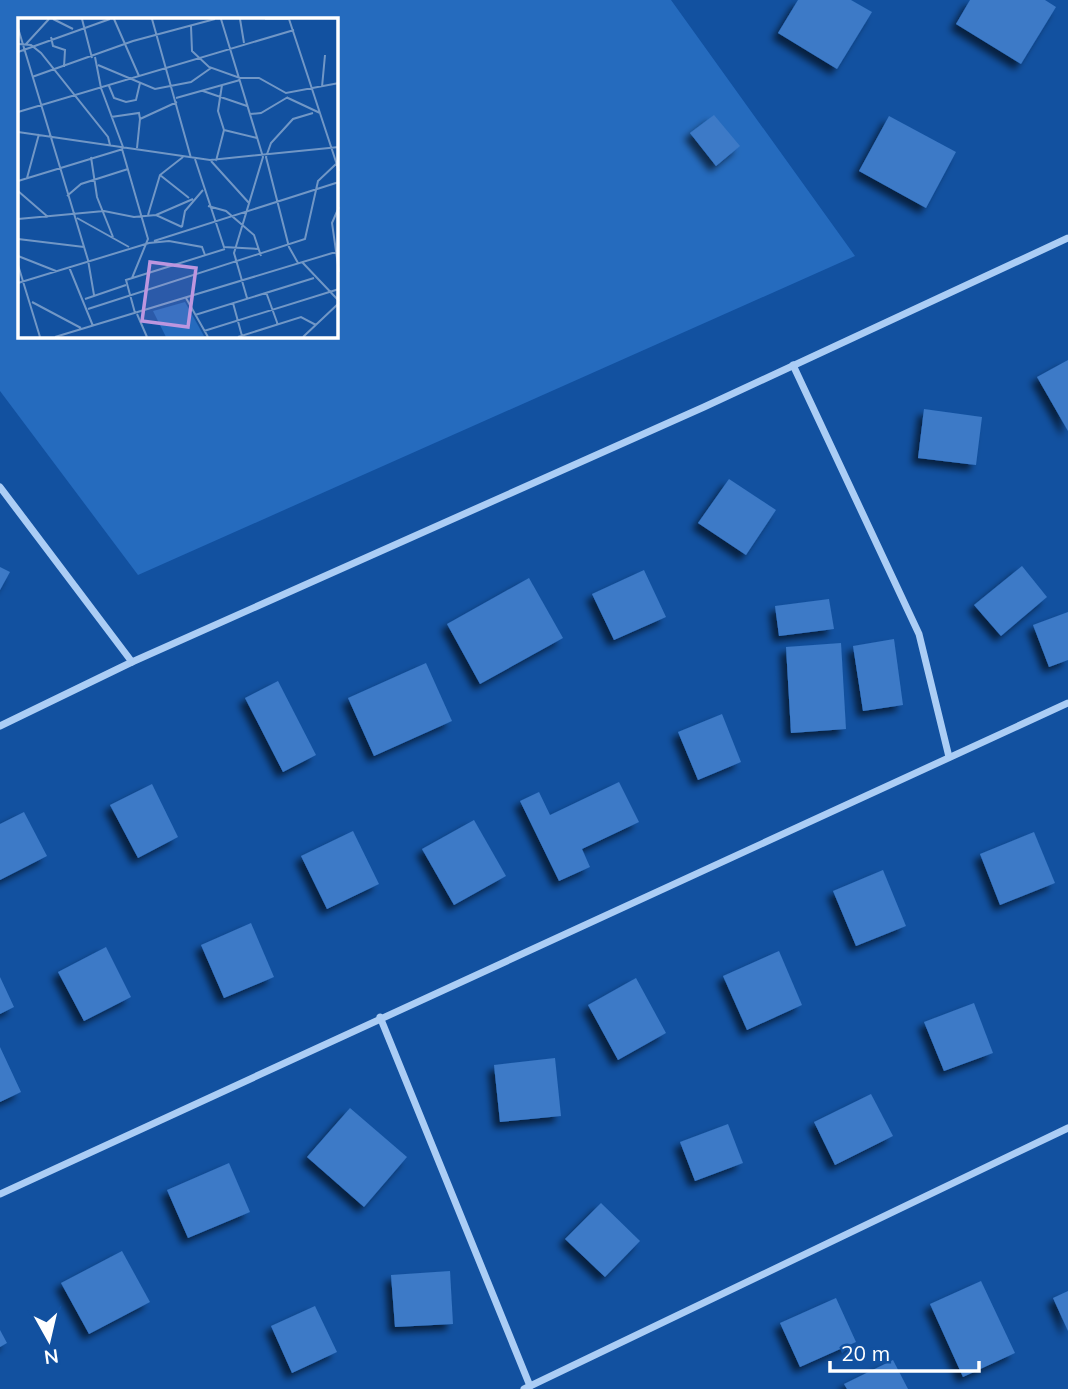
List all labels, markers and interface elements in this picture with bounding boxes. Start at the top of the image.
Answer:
inset map [18,18,338,338]
north arrow [14,1305,84,1375]
scale bar [830,1330,979,1374]
text: 20 m [841,1340,890,1366]
text: N [43,1344,60,1370]

